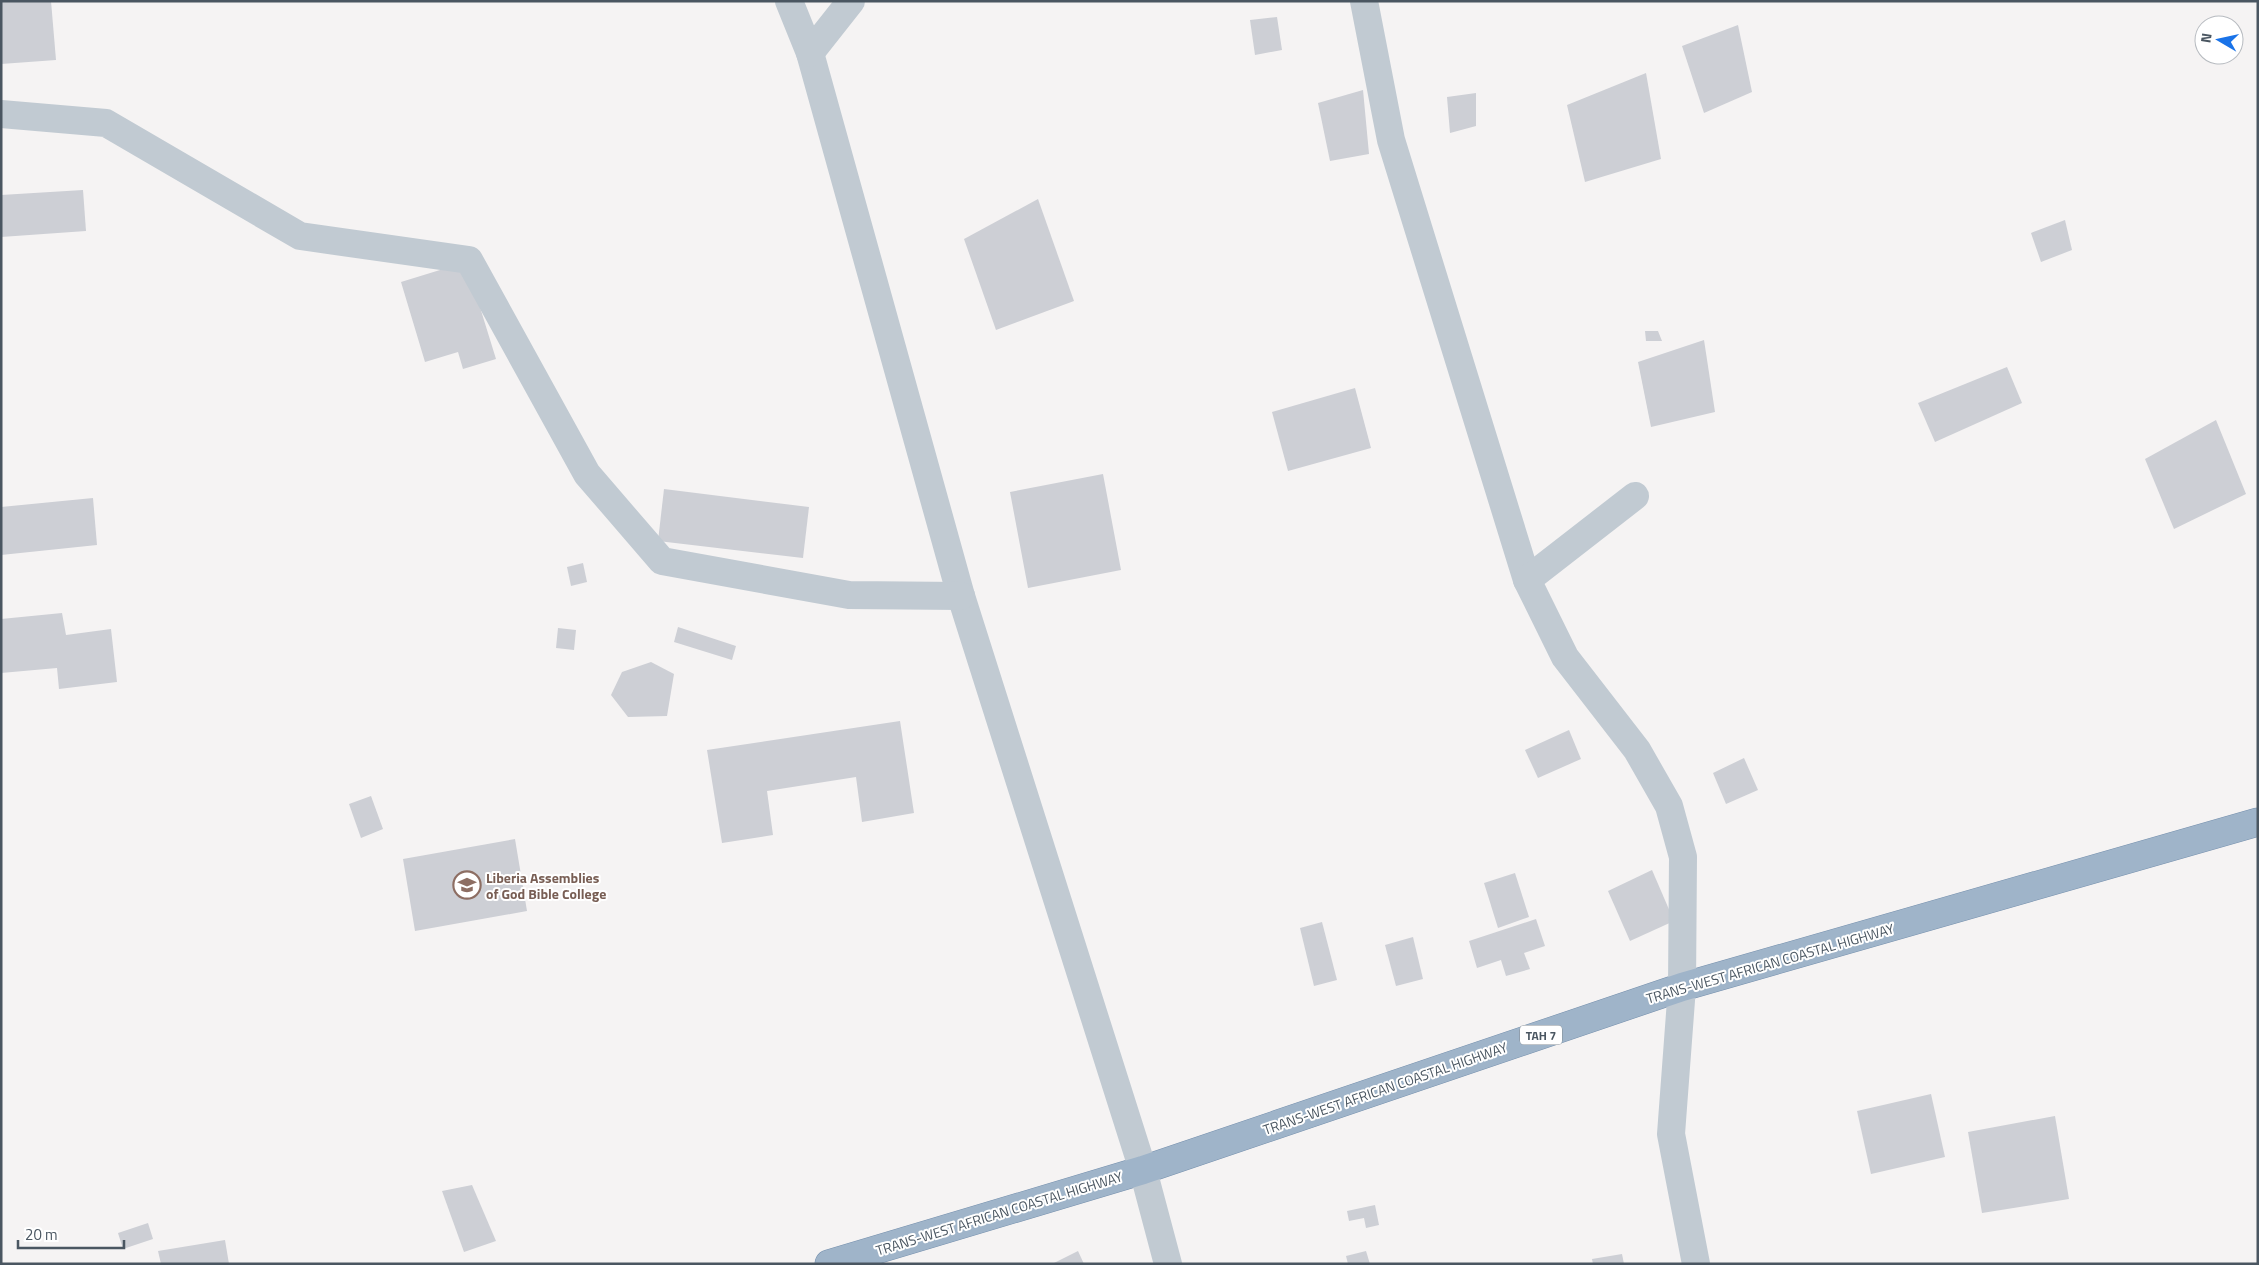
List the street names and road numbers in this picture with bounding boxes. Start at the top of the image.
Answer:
street label: TRANS-WEST AFRICAN COASTAL HIGHWAY [1644,917,1897,1009]
road number: TAH 7 [1520,1026,1562,1044]
street label: TRANS-WEST AFRICAN COASTAL HIGHWAY [1260,1036,1510,1140]
street label: TRANS-WEST AFRICAN COASTAL HIGHWAY [873,1165,1125,1261]

